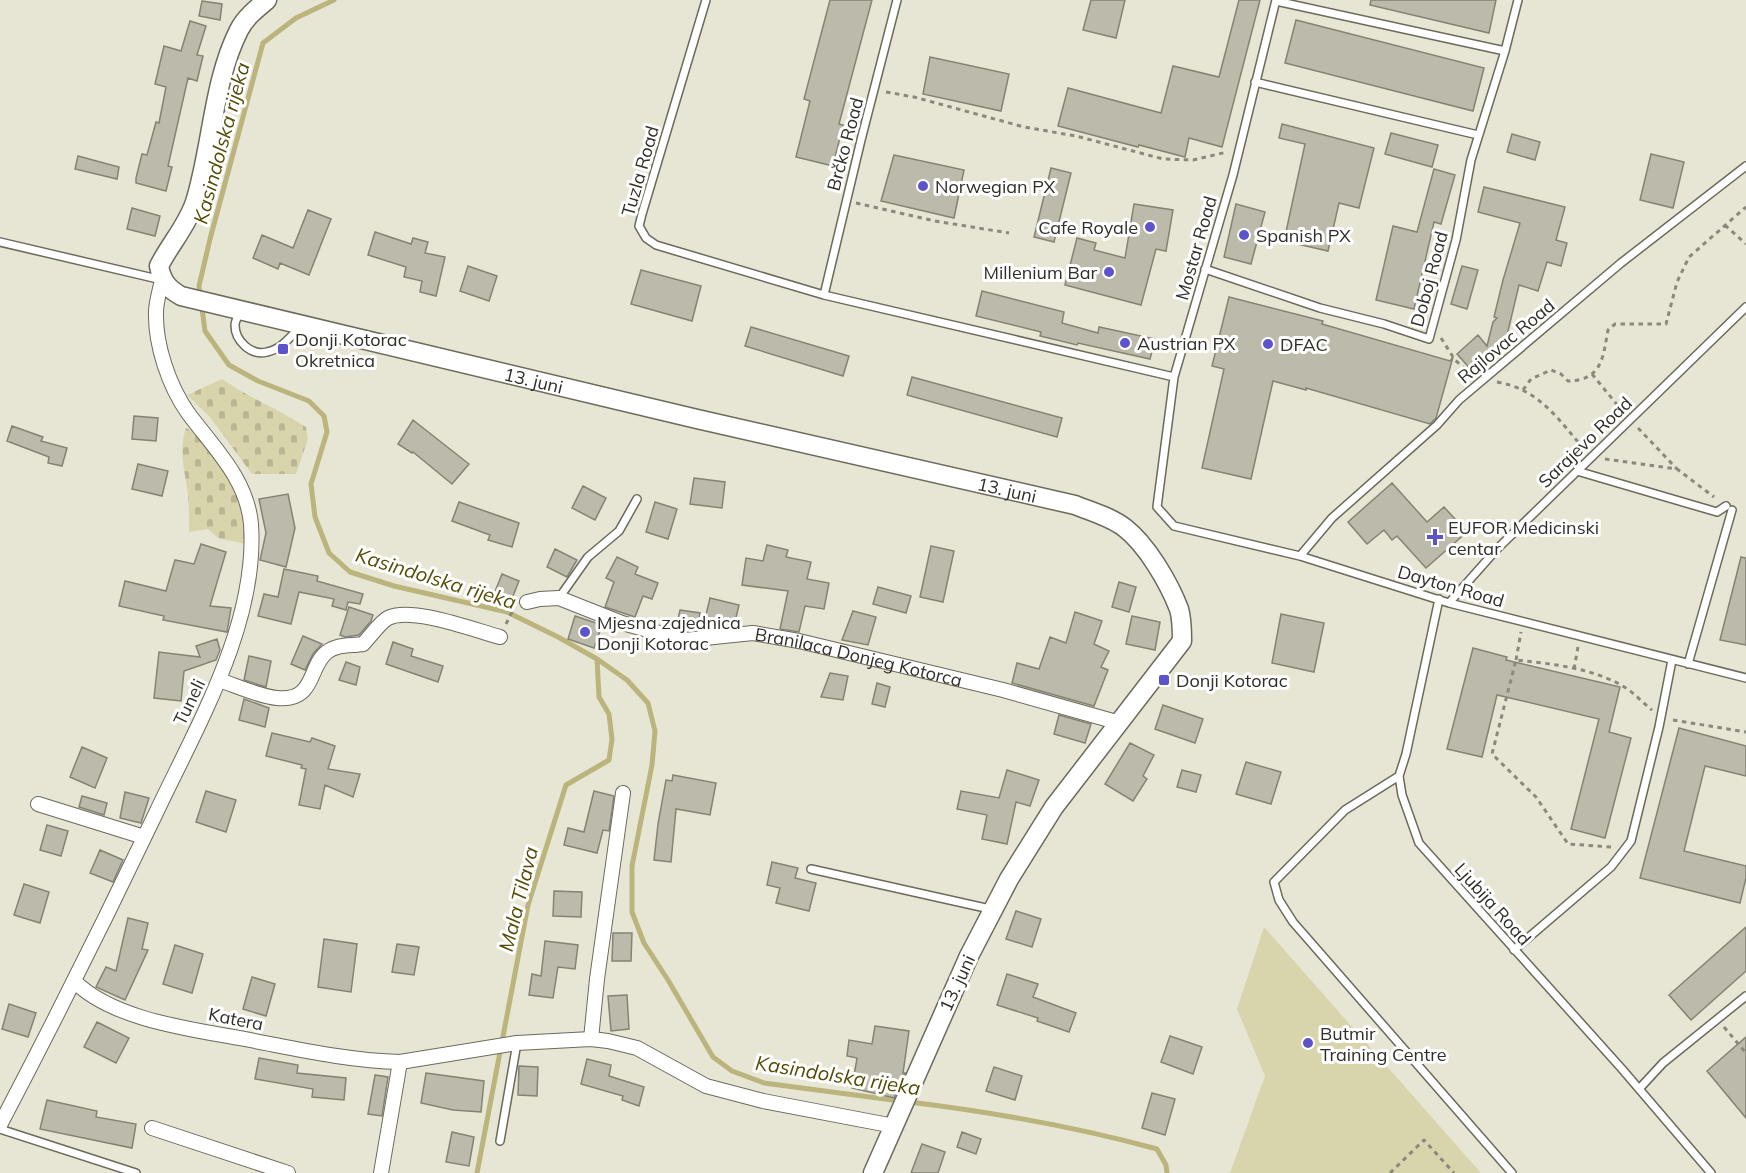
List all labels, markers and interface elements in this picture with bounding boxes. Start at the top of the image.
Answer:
water label: Kasindolska rijeka [187,59,255,227]
street label: Brčko Road [822,95,868,193]
street label: Tuzla Road [616,123,664,219]
place label: Norwegian PX [935,175,1055,198]
marker: Norwegian PX [916,179,930,193]
street label: Mostar Road [1170,193,1222,303]
place label: Cafe Royale [1038,216,1138,239]
marker: Cafe Royale [1143,220,1157,234]
place label: Spanish PX [1256,224,1351,247]
marker: Spanish PX [1237,228,1251,242]
street label: Doboj Road [1405,229,1453,329]
place label: Millenium Bar [984,261,1097,284]
marker: Millenium Bar [1102,265,1116,279]
street label: Rajlovac Road [1453,294,1559,388]
place label: Donji Kotorac Okretnica [295,328,407,372]
place label: Austrian PX [1137,332,1236,355]
place label: DFAC [1280,333,1328,356]
marker: Austrian PX [1118,336,1132,350]
marker: DFAC [1261,337,1275,351]
marker: Donji Kotorac Okretnica [276,342,290,356]
street label: 13. juni [502,362,565,398]
street label: Sarajevo Road [1533,391,1637,493]
street label: 13. juni [975,472,1039,507]
place label: EUFOR Medicinski centar [1448,516,1599,560]
marker: EUFOR Medicinski centar [1426,528,1444,546]
water label: Kasindolska rijeka [353,542,519,614]
street label: Dayton Road [1395,560,1507,612]
place label: Mjesna zajednica Donji Kotorac [597,611,741,655]
street label: Branilaca Donjeg Kotorca [753,622,965,691]
marker: Mjesna zajednica Donji Kotorac [578,625,592,639]
place label: Donji Kotorac [1176,669,1288,692]
marker: Donji Kotorac [1157,673,1171,687]
street label: Tuneli [168,675,210,729]
water label: Mala Tilava [493,844,543,954]
street label: Ljubija Road [1450,858,1536,950]
street label: 13. juni [934,951,980,1015]
street label: Katera [207,1002,265,1036]
place label: Butmir Training Centre [1320,1022,1447,1066]
marker: Butmir Training Centre [1301,1036,1315,1050]
water label: Kasindolska rijeka [754,1050,922,1100]

